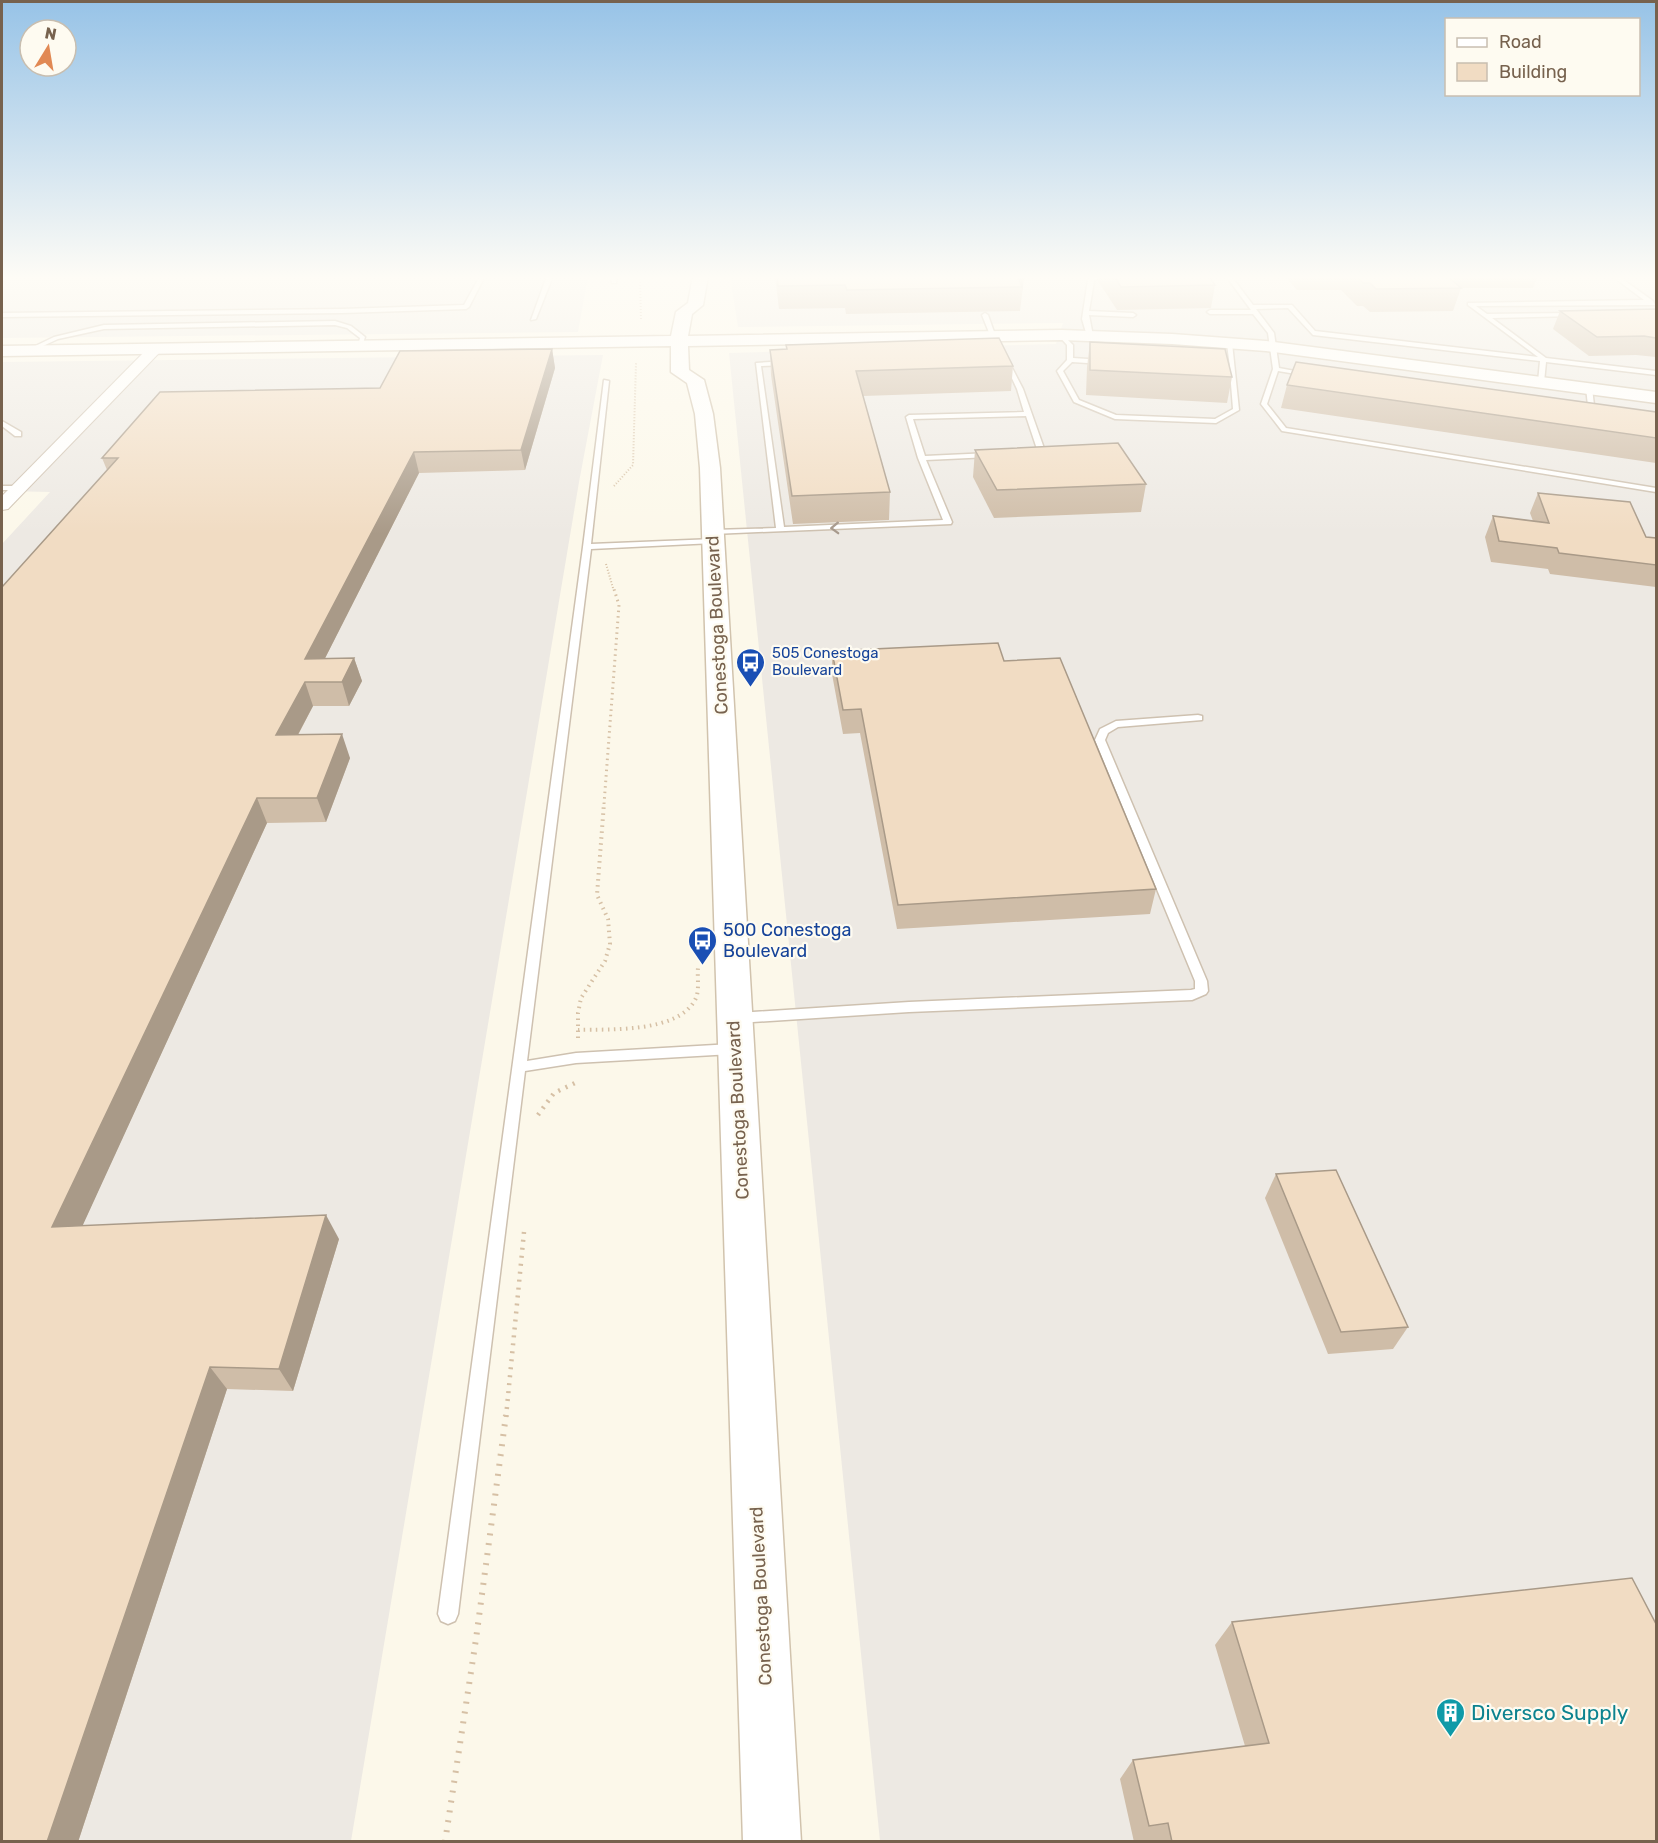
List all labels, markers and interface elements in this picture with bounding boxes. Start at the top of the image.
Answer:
north arrow [18,18,78,78]
legend [1445,18,1640,96]
text: N [43,23,58,44]
text: Road [1499,31,1542,53]
text: Building [1499,61,1567,83]
one-way arrow [831,522,840,535]
street label: Conestoga Boulevard [701,535,733,715]
place label: 505 Conestoga Boulevard [772,644,878,679]
bus stop icon: 505 Conestoga Boulevard [735,646,767,688]
place label: 500 Conestoga Boulevard [723,919,852,962]
bus stop icon: 500 Conestoga Boulevard [686,924,718,966]
street label: Conestoga Boulevard [722,1020,754,1200]
street label: Conestoga Boulevard [745,1506,777,1686]
building icon: Diversco Supply [1434,1696,1466,1738]
place label: Diversco Supply [1471,1700,1629,1725]

